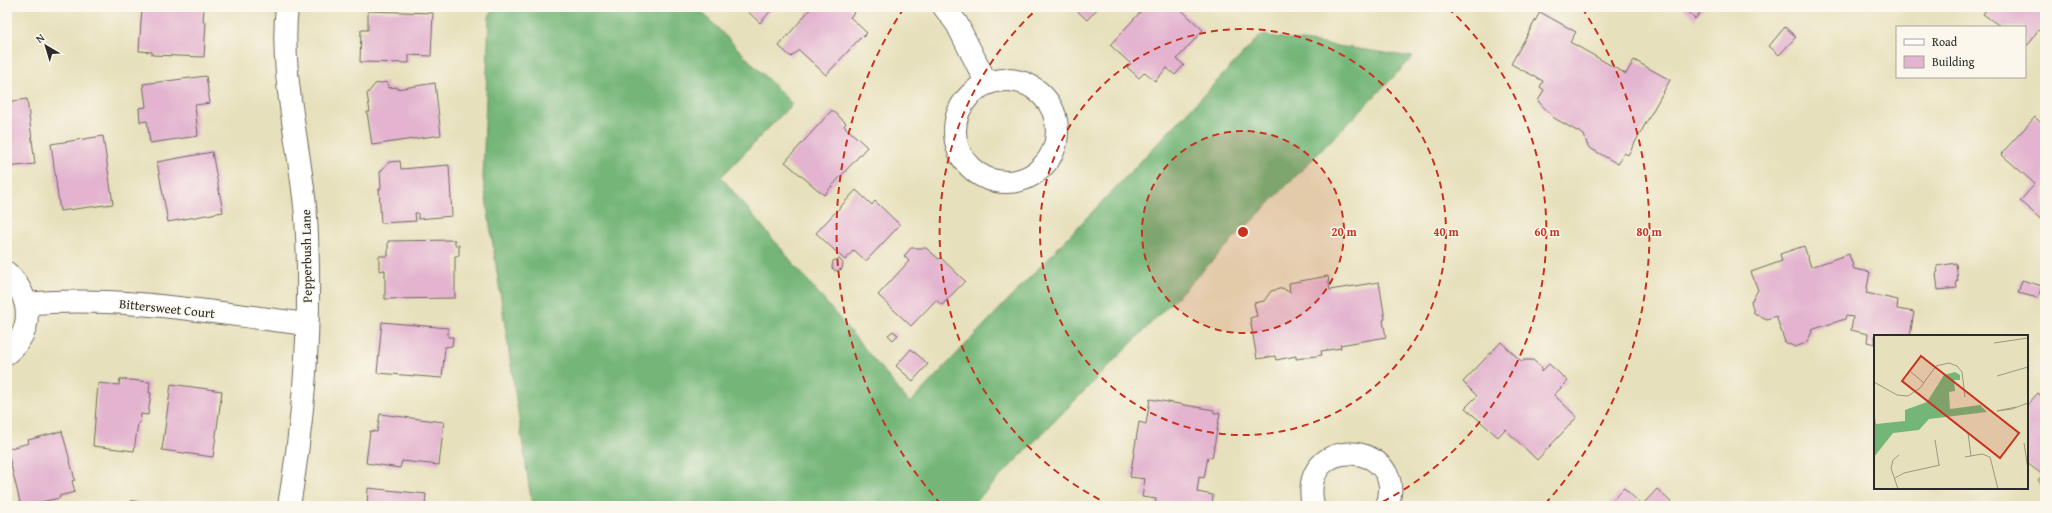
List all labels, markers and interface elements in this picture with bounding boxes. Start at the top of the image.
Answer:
north arrow [26,26,66,66]
legend [1896,26,2026,78]
text: N [32,29,48,47]
text: Road [1932,33,1958,50]
text: Building [1932,53,1975,70]
street label: Pepperbush Lane [296,209,317,303]
text: 20 m [1331,223,1357,240]
text: 40 m [1433,223,1459,240]
text: 60 m [1534,223,1560,240]
text: 80 m [1636,223,1662,240]
centre of rings [1236,225,1250,239]
street label: Bittersweet Court [118,294,216,323]
inset map [1874,335,2028,489]

